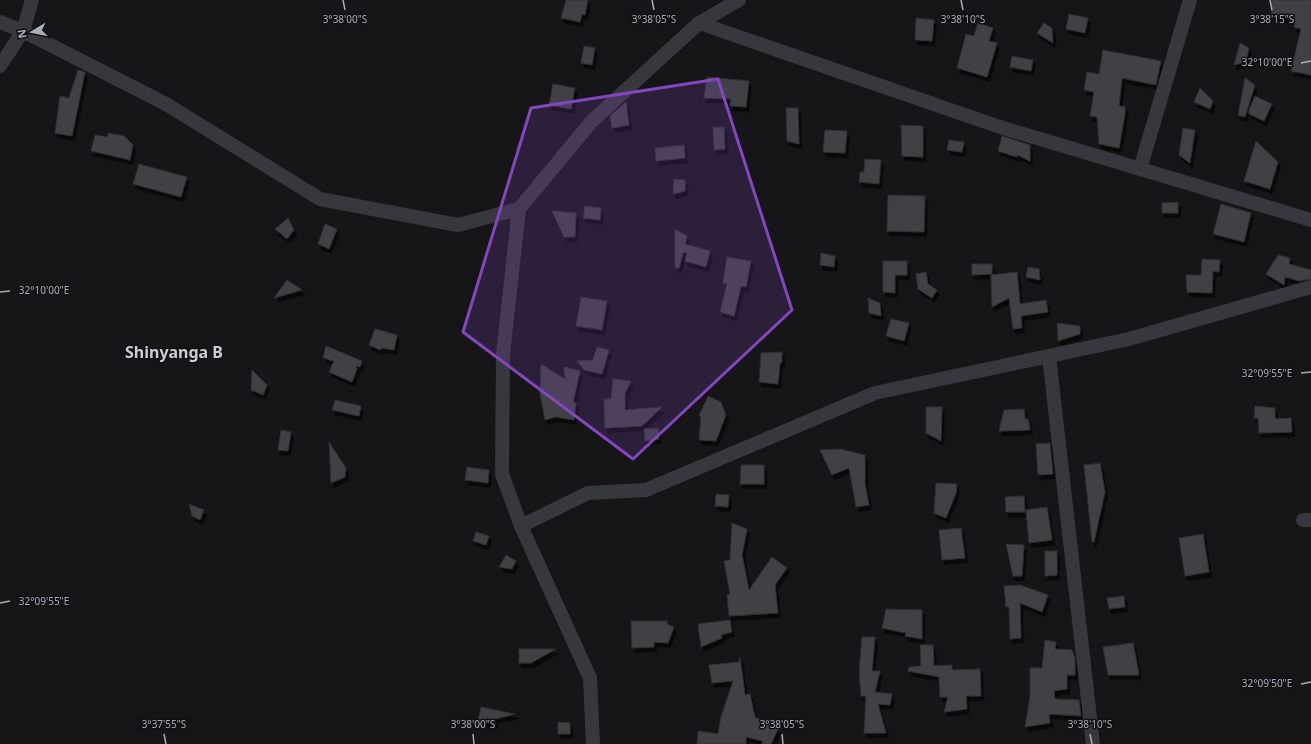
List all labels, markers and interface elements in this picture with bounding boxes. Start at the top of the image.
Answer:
north arrow [12,12,52,52]
text: 3°38'00"S [323,12,368,26]
text: 3°38'05"S [632,12,677,26]
text: 3°38'10"S [941,12,986,26]
text: 3°38'15"S [1250,12,1295,26]
text: N [13,28,30,40]
text: 32°10'00"E [1242,55,1292,69]
text: 32°10'00"E [19,283,69,297]
district label: Shinyanga B [125,341,223,363]
text: 32°09'55"E [1242,366,1292,380]
text: 32°09'55"E [19,594,69,608]
text: 32°09'50"E [1242,676,1292,690]
text: 3°37'55"S [142,717,187,731]
text: 3°38'00"S [451,717,496,731]
text: 3°38'05"S [760,717,805,731]
text: 3°38'10"S [1068,717,1113,731]

